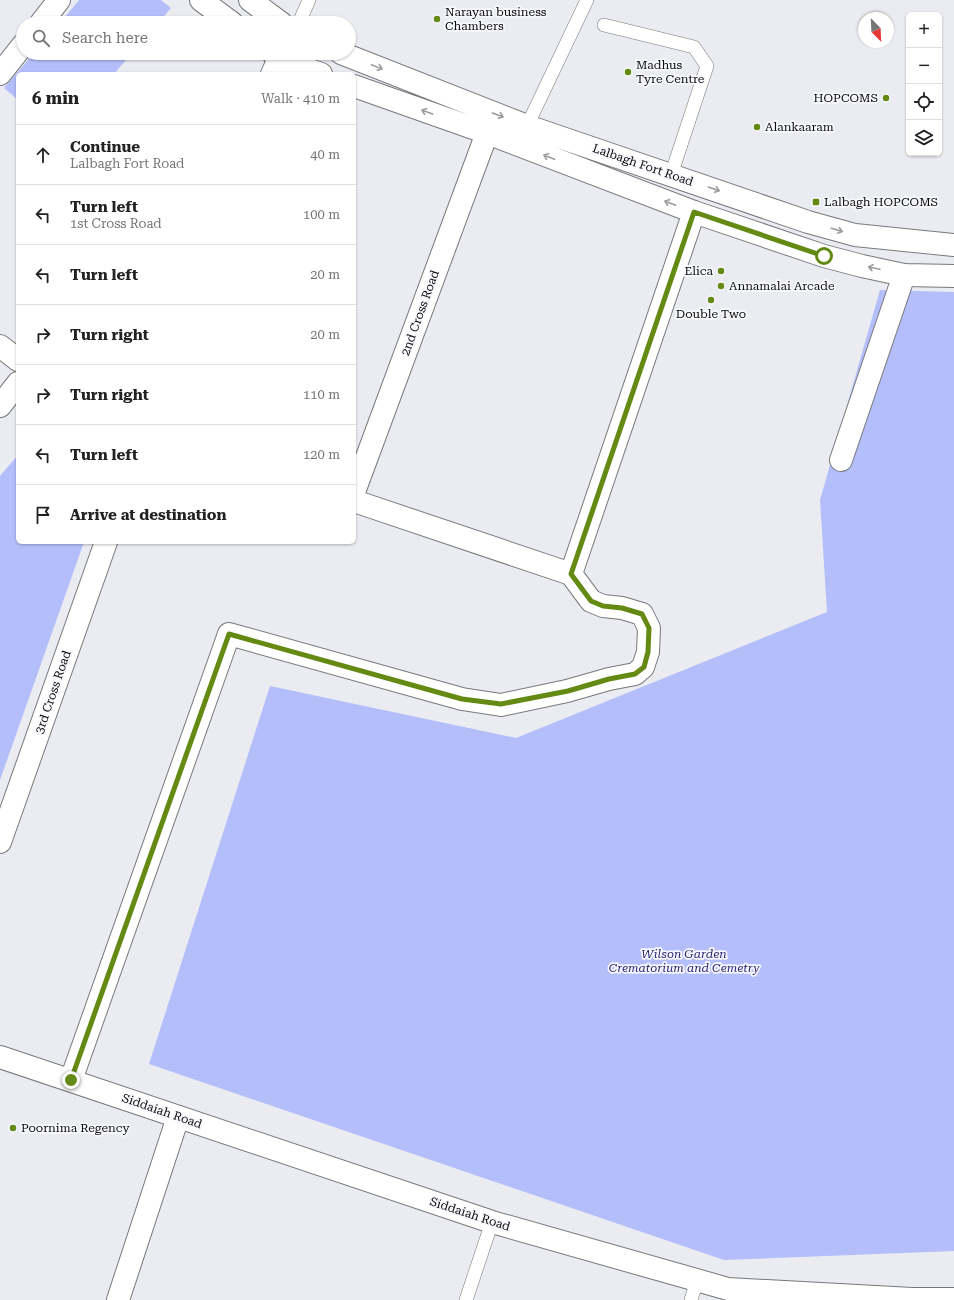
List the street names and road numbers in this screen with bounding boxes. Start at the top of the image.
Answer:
street label: Lalbagh Fort Road [591,141,696,189]
street label: 2nd Cross Road [398,268,442,358]
street label: 3rd Cross Road [32,648,74,735]
street label: Siddaiah Road [120,1091,204,1131]
street label: Siddaiah Road [428,1194,512,1234]

